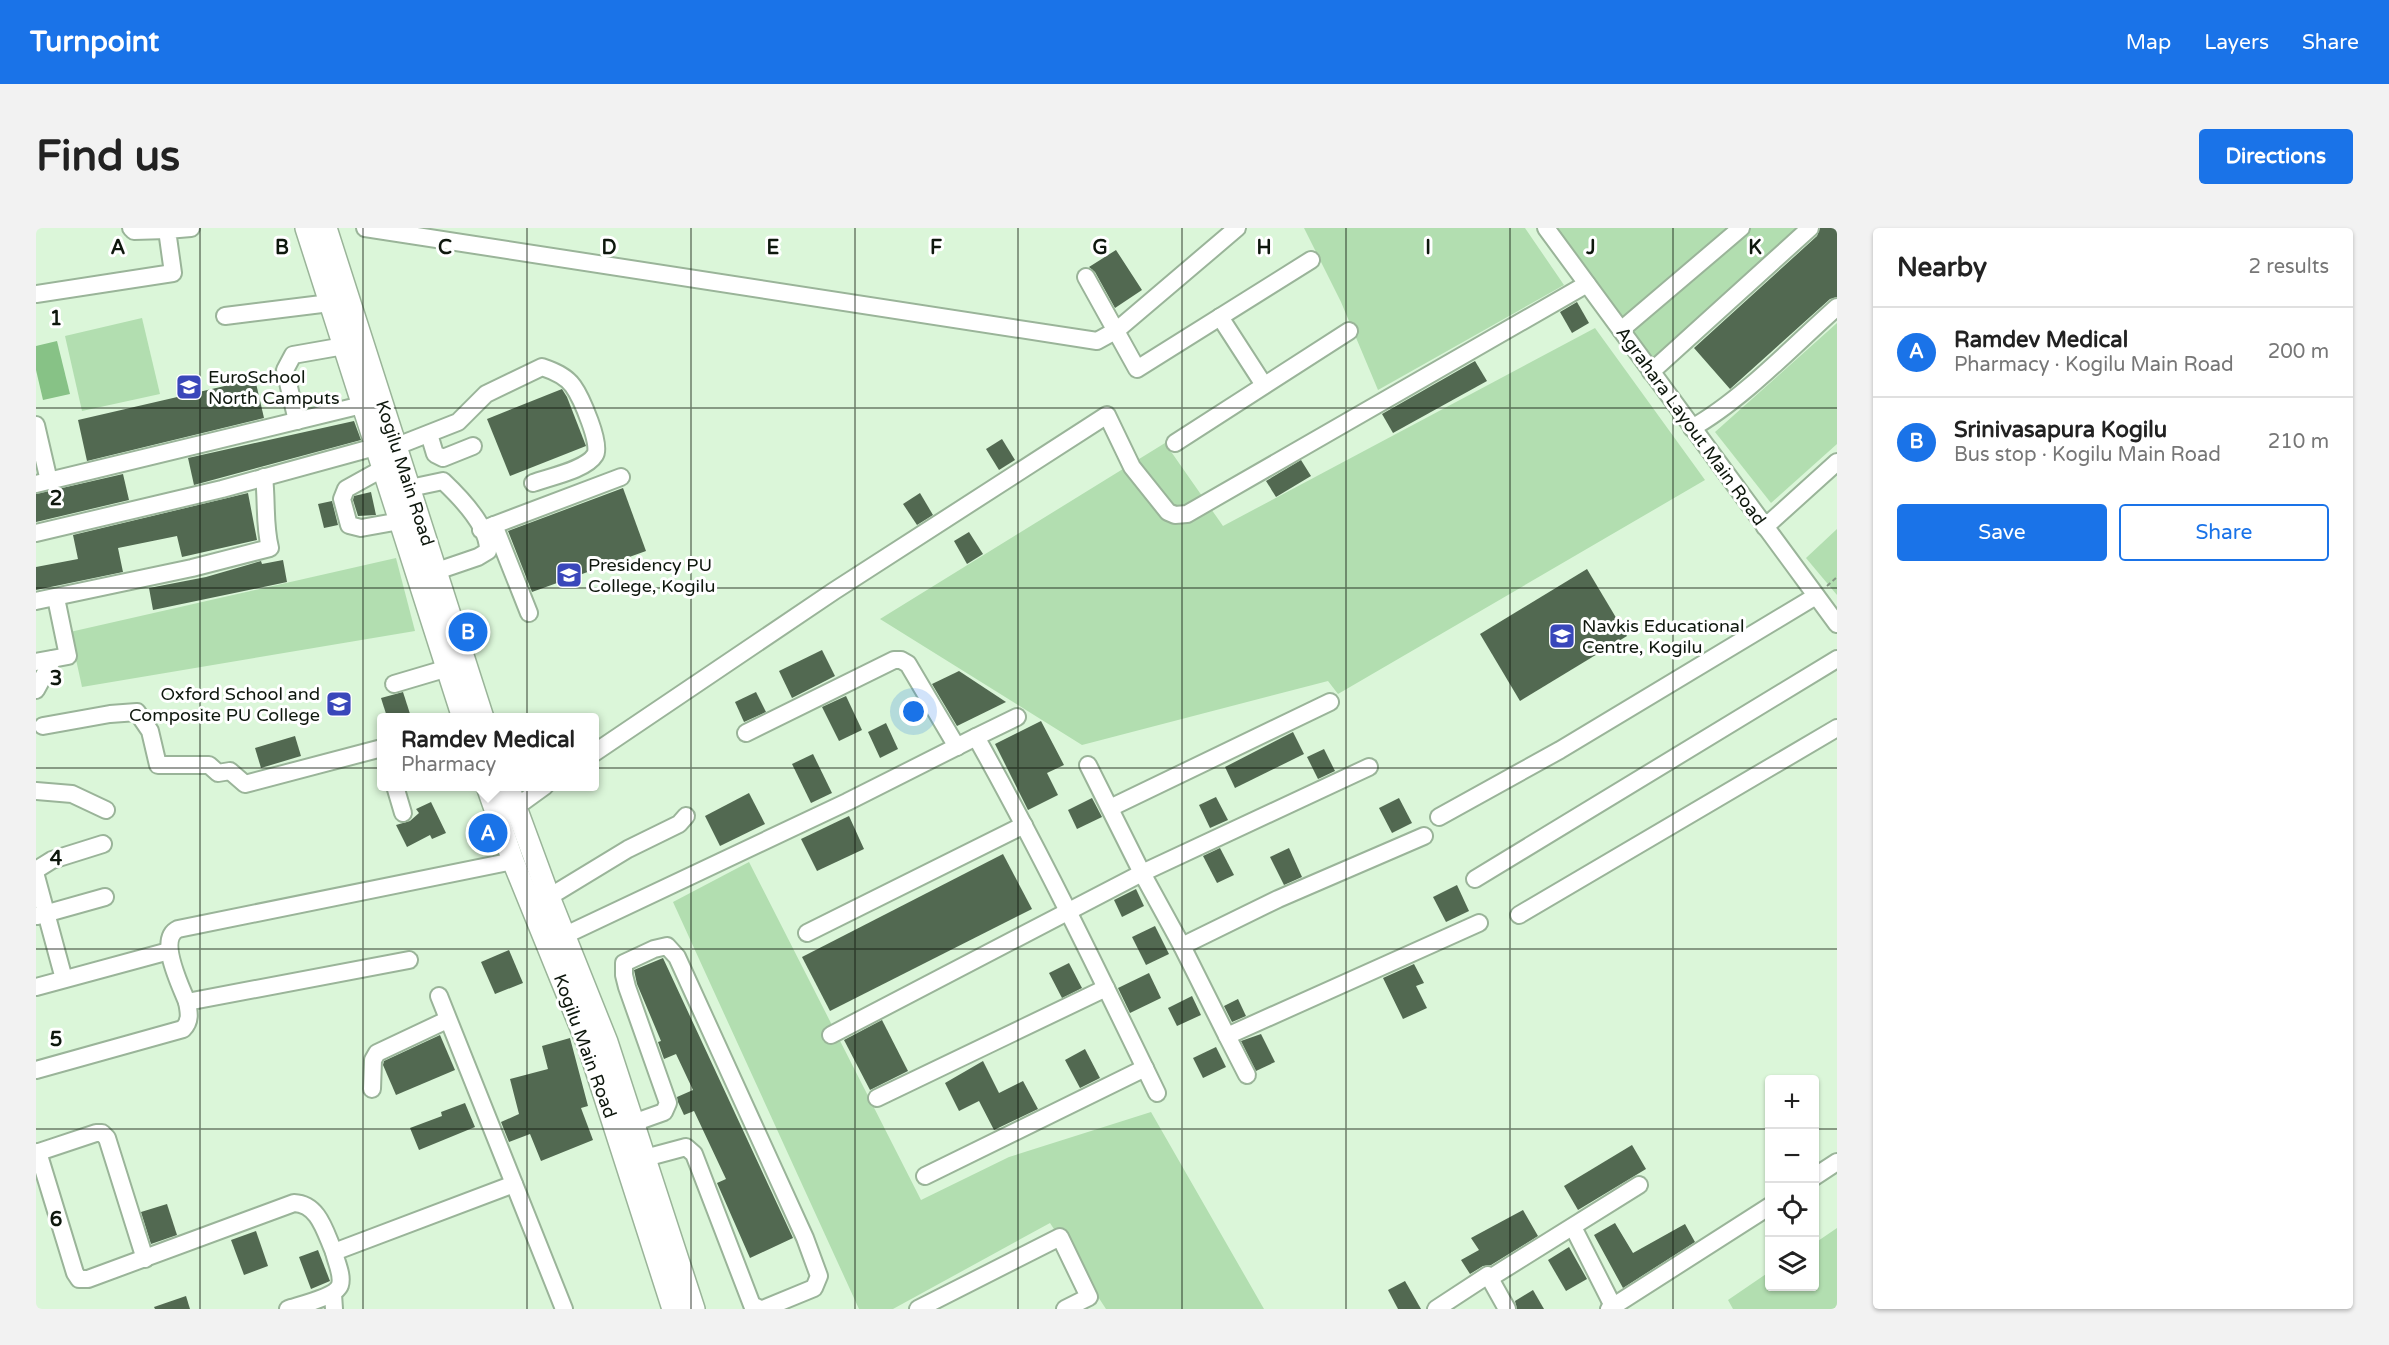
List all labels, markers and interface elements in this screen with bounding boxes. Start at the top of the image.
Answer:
text: Turnpoint [30,25,159,59]
text: Map [2126,30,2171,55]
text: Layers [2204,30,2269,55]
text: Share [2302,30,2359,55]
button: Directions [2199,129,2353,184]
text: Find us [36,131,180,182]
text: A [111,236,126,260]
text: B [275,236,289,260]
text: C [438,236,452,260]
text: D [601,236,617,260]
text: E [767,236,780,260]
text: F [930,236,942,260]
text: G [1092,236,1108,260]
text: H [1256,236,1272,260]
text: I [1425,236,1431,260]
text: J [1585,236,1596,260]
text: K [1748,236,1762,260]
text: Nearby [1897,252,1987,283]
text: 2 results [2249,255,2329,279]
text: 1 [50,307,62,331]
street label: Agrahara Layout Main Road [1611,322,1771,530]
text: Ramdev Medical [1954,327,2128,353]
text: A [1909,340,1924,364]
text: 200 m [2268,340,2329,364]
text: Pharmacy · Kogilu Main Road [1954,353,2234,377]
place label: EuroSchool North Camputs [208,366,340,409]
school or university icon: EuroSchool North Camputs [174,372,204,402]
street label: Kogilu Main Road [371,397,439,549]
text: Srinivasapura Kogilu [1954,417,2167,443]
text: B [1910,430,1923,454]
text: 210 m [2268,430,2329,454]
text: Bus stop · Kogilu Main Road [1954,443,2221,467]
text: 2 [50,487,62,511]
button: Save [1897,504,2107,561]
button: Share [2119,504,2329,561]
place label: Presidency PU College, Kogilu [588,554,716,597]
school or university icon: Presidency PU College, Kogilu [554,560,584,590]
pin: B [448,610,488,654]
place label: Navkis Educational Centre, Kogilu [1582,615,1744,658]
school or university icon: Navkis Educational Centre, Kogilu [1547,621,1577,651]
text: 3 [50,667,62,691]
place label: Oxford School and Composite PU College [129,683,320,726]
school or university icon: Oxford School and Composite PU College [324,689,354,719]
your location [899,697,928,726]
popup [377,713,599,791]
text: Ramdev Medical [401,727,575,753]
text: Pharmacy [401,753,496,777]
pin: A [468,810,508,856]
text: 4 [50,847,63,871]
street label: Kogilu Main Road [549,971,621,1121]
text: 5 [50,1028,62,1052]
map controls [1765,1075,1819,1291]
button: + [1765,1075,1819,1129]
button: − [1765,1129,1819,1183]
button: locate [1765,1183,1819,1237]
text: 6 [50,1208,62,1232]
button: layers [1765,1237,1819,1291]

